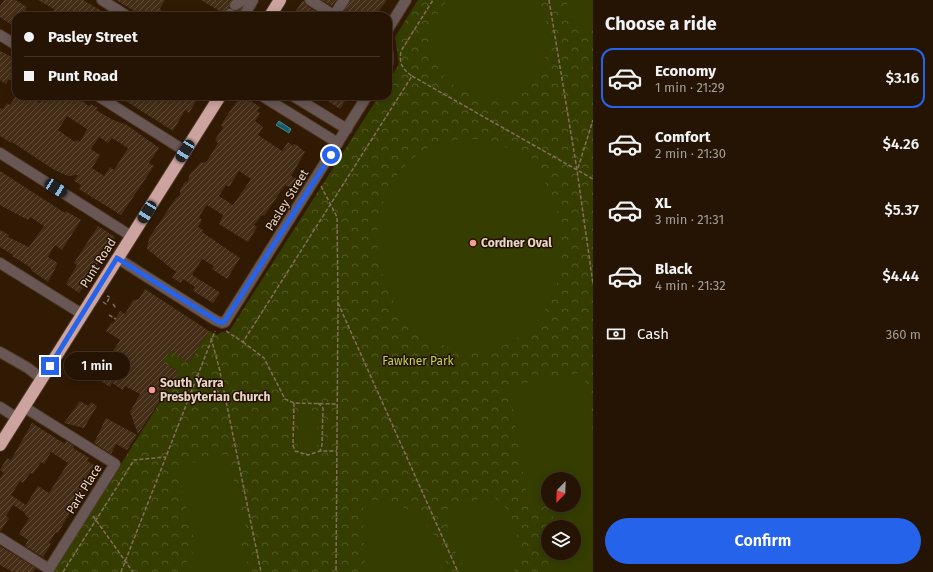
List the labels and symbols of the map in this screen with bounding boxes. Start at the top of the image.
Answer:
car [174,138,196,164]
route start [322,146,340,164]
street label: Pasley Street [263,166,312,233]
car [43,176,69,200]
car [136,199,158,225]
street label: Punt Road [77,236,119,290]
place label: Cordner Oval [481,236,552,250]
marker: Cordner Oval [468,238,478,248]
callout: 1 min [64,352,130,380]
park label: Fawkner Park [382,354,455,368]
route end [41,357,59,375]
place label: South Yarra Presbyterian Church [160,376,270,404]
marker: South Yarra Presbyterian Church [147,385,157,395]
street label: Park Place [63,462,105,516]
north arrow [541,472,581,512]

